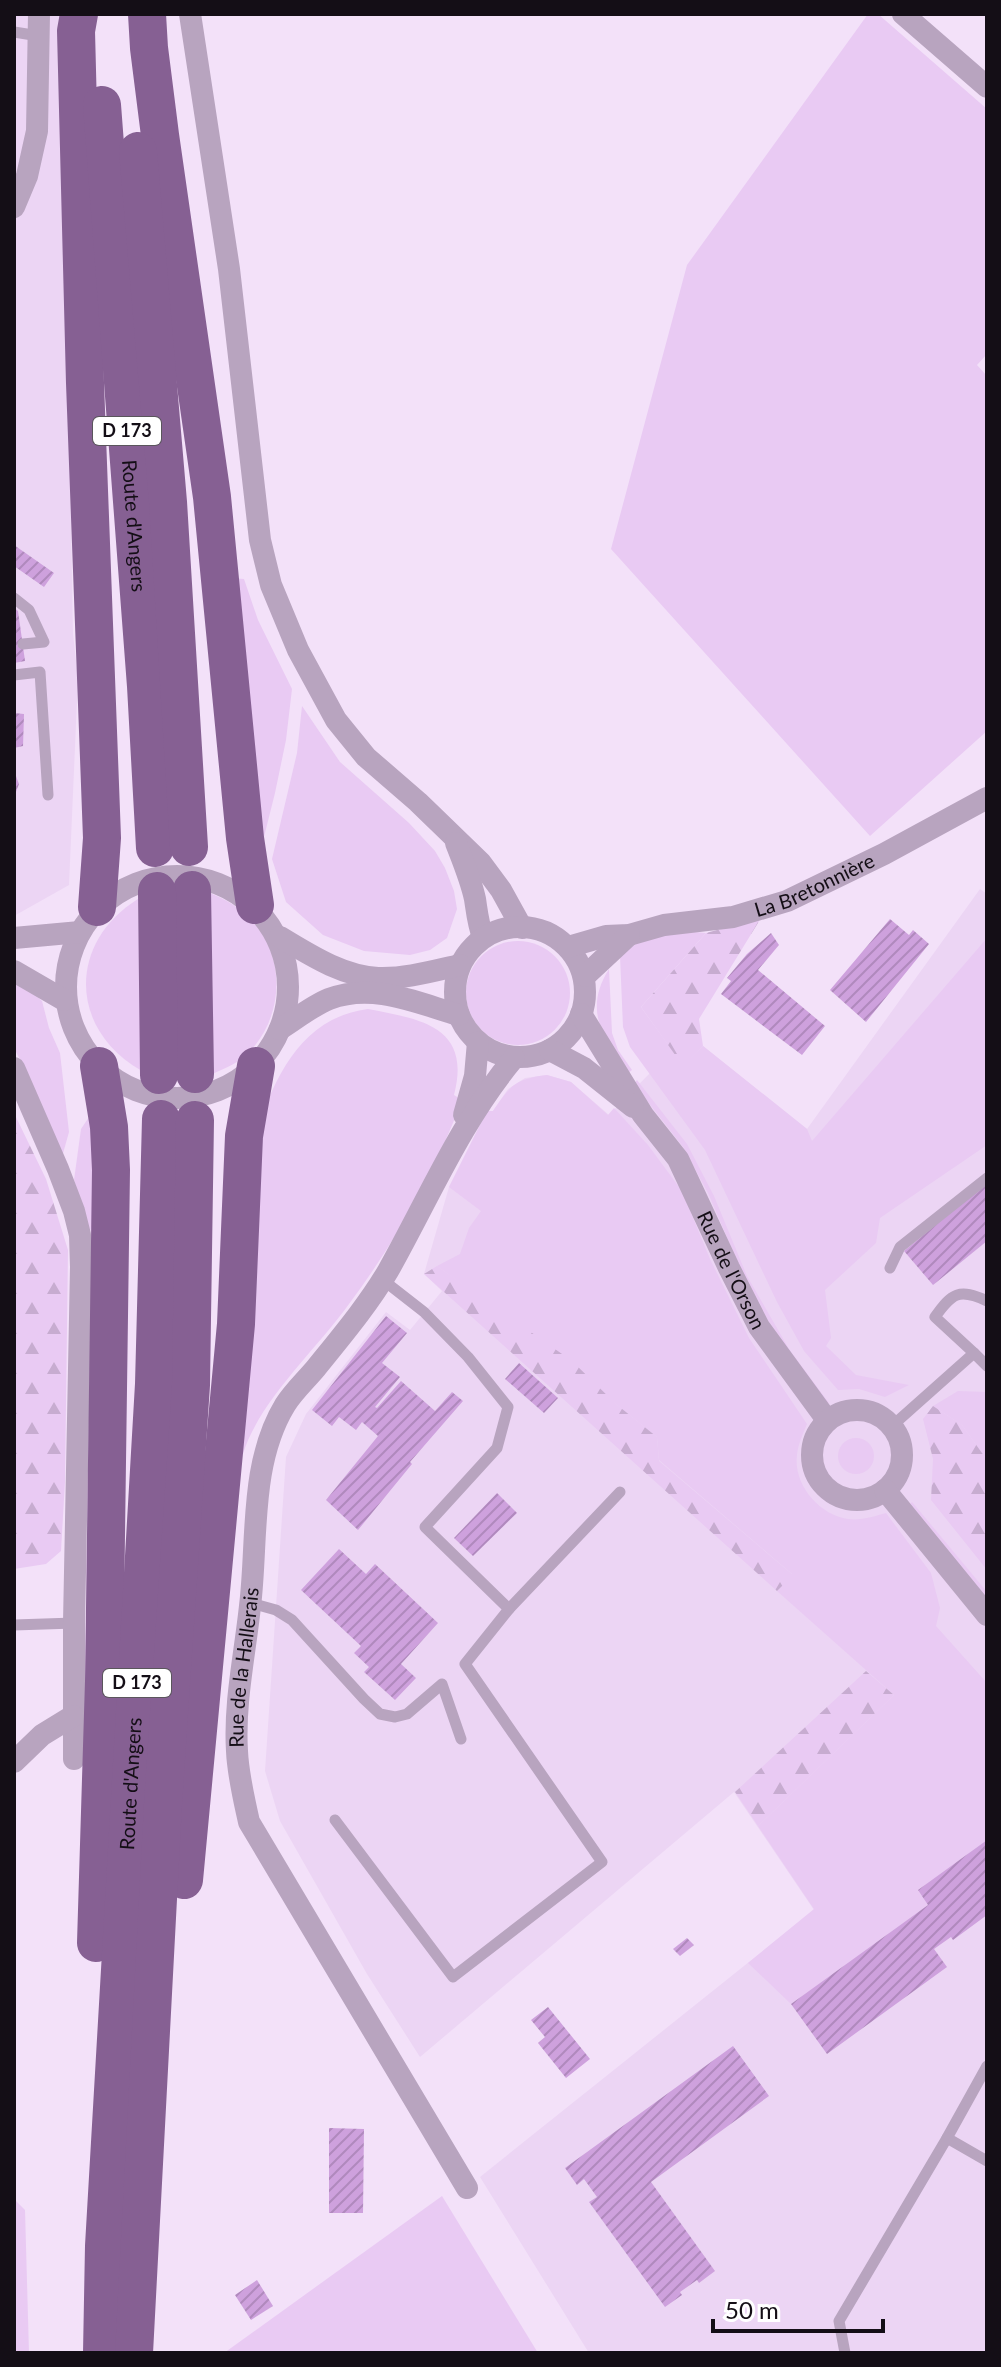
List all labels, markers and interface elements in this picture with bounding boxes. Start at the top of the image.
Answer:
road number: D 173 [93,417,161,445]
street label: Route d'Angers [118,459,152,593]
street label: La Bretonnière [751,848,878,921]
street label: Rue de l'Orson [693,1207,771,1333]
street label: Rue de la Hallerais [223,1586,263,1748]
road number: D 173 [103,1669,171,1697]
street label: Route d'Angers [114,1717,146,1851]
scale bar [713,2283,883,2333]
text: 50 m [725,2295,779,2324]

